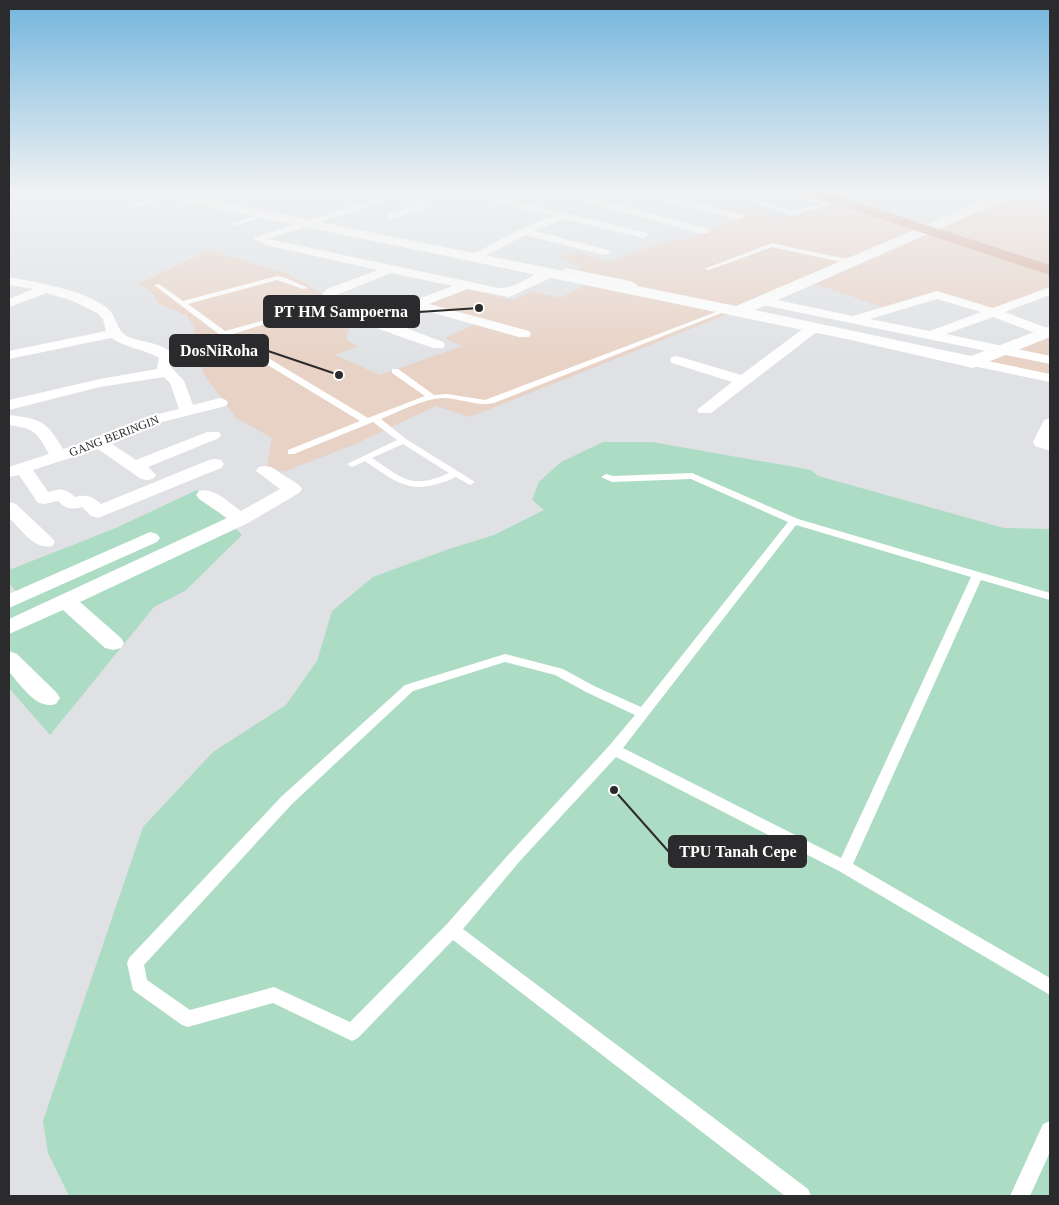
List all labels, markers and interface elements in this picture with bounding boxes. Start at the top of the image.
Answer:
callout: PT HM Sampoerna [264,296,419,327]
text: PT HM Sampoerna [274,303,408,321]
callout: DosNiRoha [170,335,268,366]
text: DosNiRoha [180,342,258,359]
street label: GANG BERINGIN [67,412,161,460]
callout: TPU Tanah Cepe [669,836,806,867]
text: TPU Tanah Cepe [679,843,797,861]

